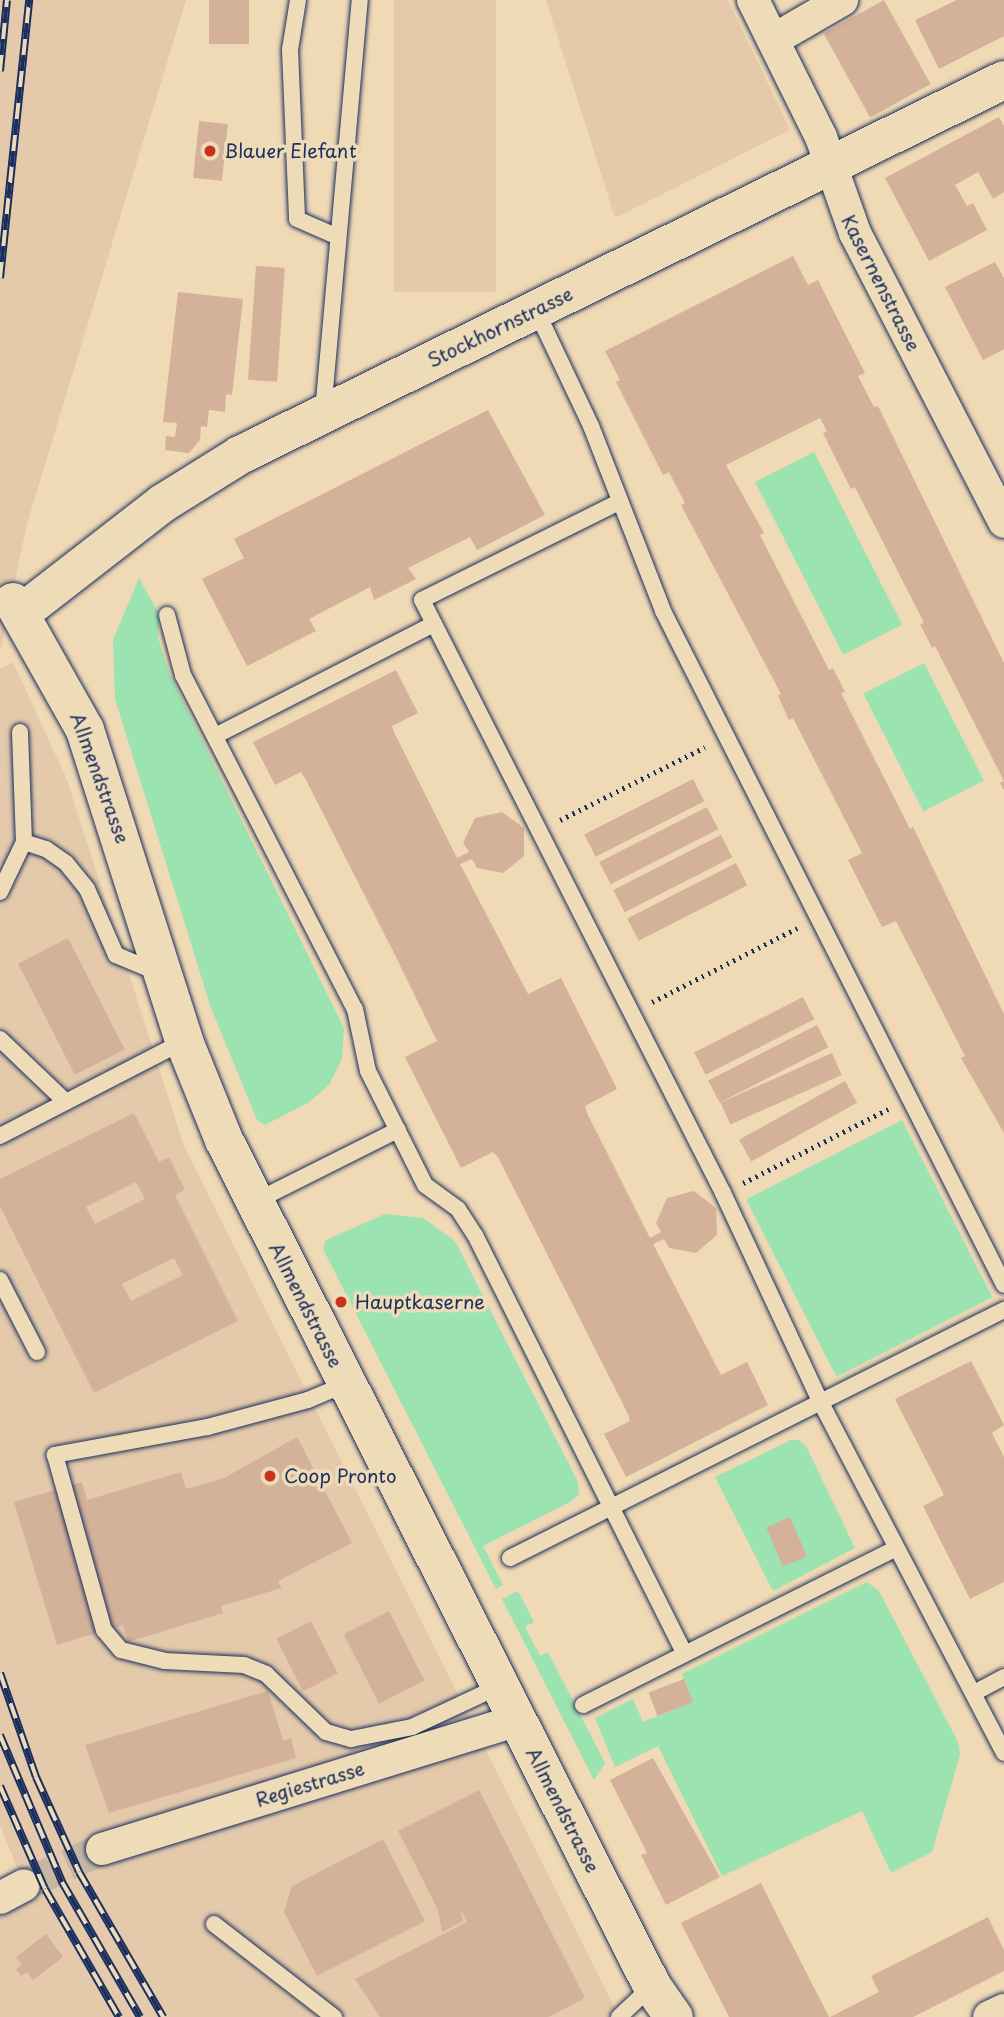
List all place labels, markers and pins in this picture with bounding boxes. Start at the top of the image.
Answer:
place label: Blauer Elefant [224,140,356,162]
marker: Blauer Elefant [202,143,218,159]
place label: Hauptkaserne [355,1291,485,1313]
marker: Hauptkaserne [333,1294,349,1310]
place label: Coop Pronto [284,1465,396,1487]
marker: Coop Pronto [262,1468,278,1484]

